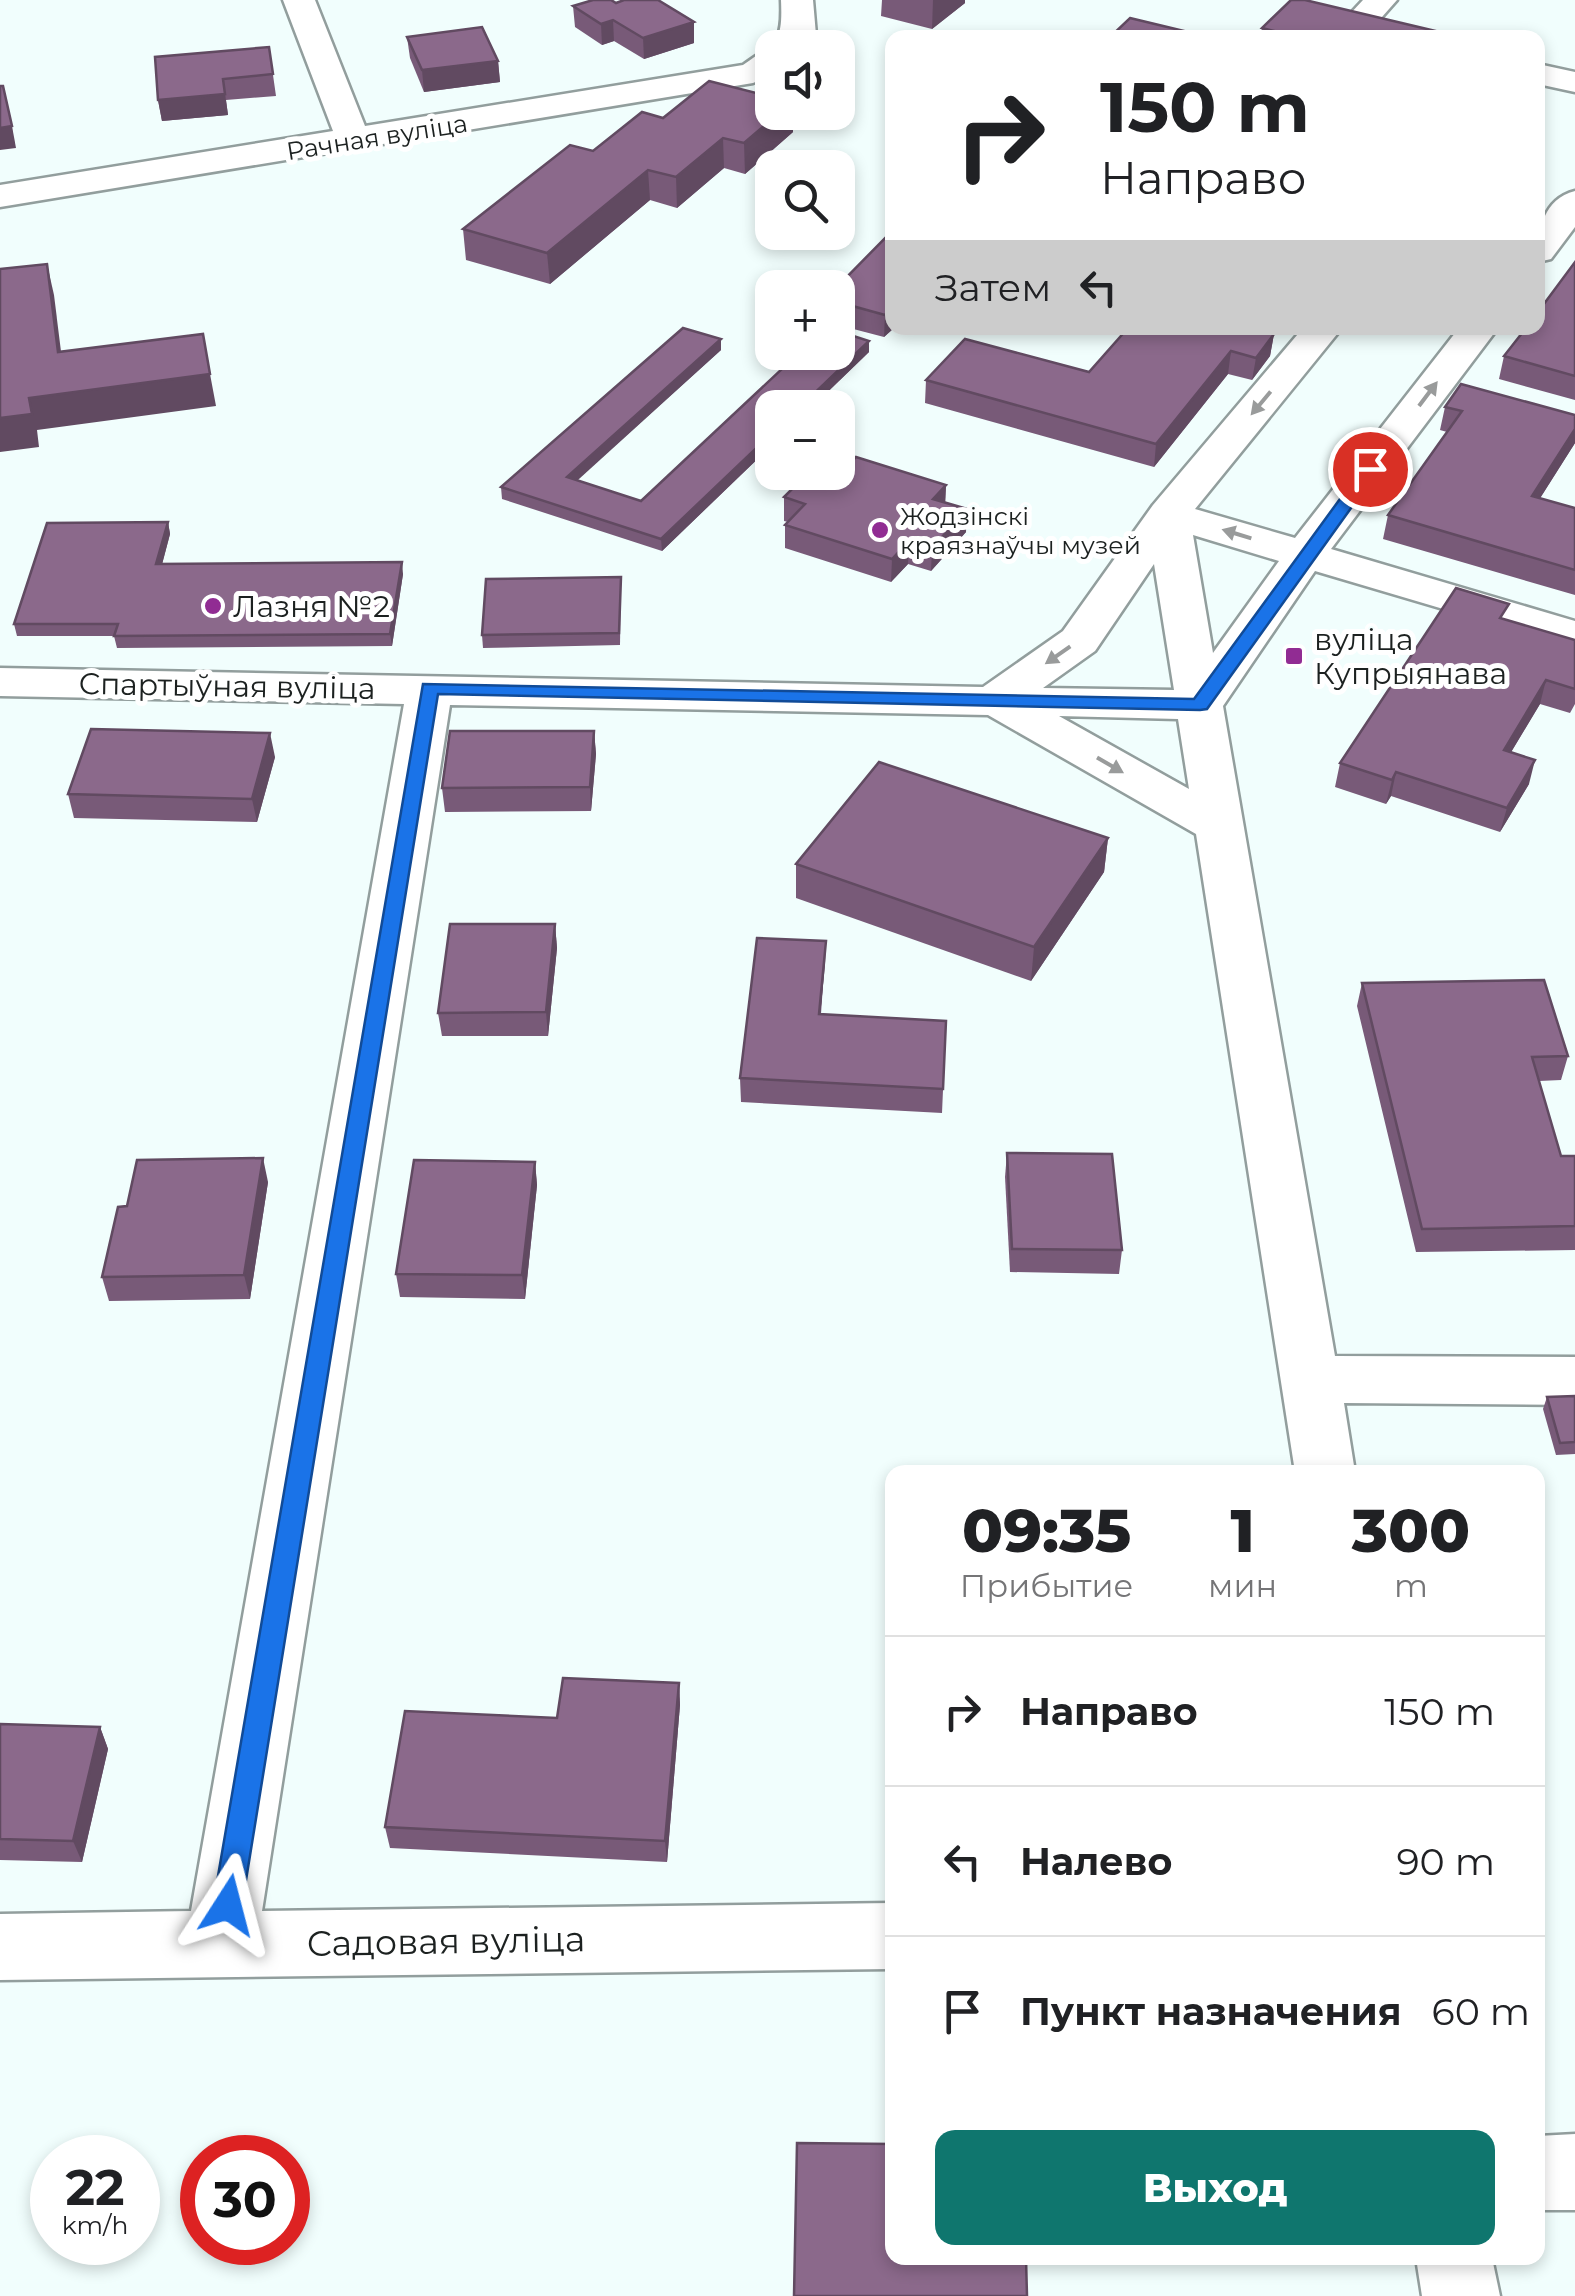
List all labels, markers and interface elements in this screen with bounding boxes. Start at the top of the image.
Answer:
map controls [755,30,855,490]
button: sound [755,30,855,130]
text: 150 m [1100,64,1310,150]
icon: right [935,70,1065,200]
street label: Рачная вуліца [284,108,470,166]
button: search [755,150,855,250]
text: Направо [1100,150,1306,205]
icon: left [1071,260,1126,315]
text: Затем [935,264,1051,311]
button: + [755,270,855,370]
one-way arrow [1417,381,1438,406]
button: − [755,390,855,490]
one-way arrow [1250,390,1272,415]
pin [1328,427,1413,512]
icon: arrive [1343,442,1398,497]
place label: Жодзінскі краязнаўчы музей [900,501,1141,560]
marker: Жодзінскі краязнаўчы музей [869,519,891,541]
one-way arrow [1221,526,1251,541]
place label: Лазня №2 [233,588,390,625]
marker: Лазня №2 [202,595,224,617]
place label: вуліца Купрыянава [1314,621,1507,692]
one-way arrow [1045,645,1072,664]
marker: вуліца Купрыянава [1283,645,1305,667]
street label: Спартыўная вуліца [78,665,376,707]
one-way arrow [1096,756,1124,773]
text: 09:35 [962,1494,1131,1567]
text: 1 [1230,1494,1255,1567]
text: 300 [1352,1494,1470,1567]
text: Прибытие [960,1566,1133,1605]
text: мин [1208,1566,1277,1605]
text: m [1394,1566,1428,1605]
icon: right [935,1684,990,1739]
text: Направо [1020,1688,1198,1735]
text: 150 m [1384,1688,1495,1735]
icon: left [935,1834,990,1889]
text: Налево [1020,1838,1172,1885]
text: 90 m [1396,1838,1495,1885]
position arrow [176,1853,280,1957]
street label: Садовая вуліца [306,1917,586,1965]
icon: arrive [935,1984,990,2039]
text: Пункт назначения [1020,1988,1402,2035]
text: 60 m [1432,1988,1530,2035]
button: Выход [935,2130,1495,2245]
speed limit sign: 30 [180,2135,310,2265]
text: 22 [66,2157,125,2218]
text: km/h [62,2210,128,2240]

